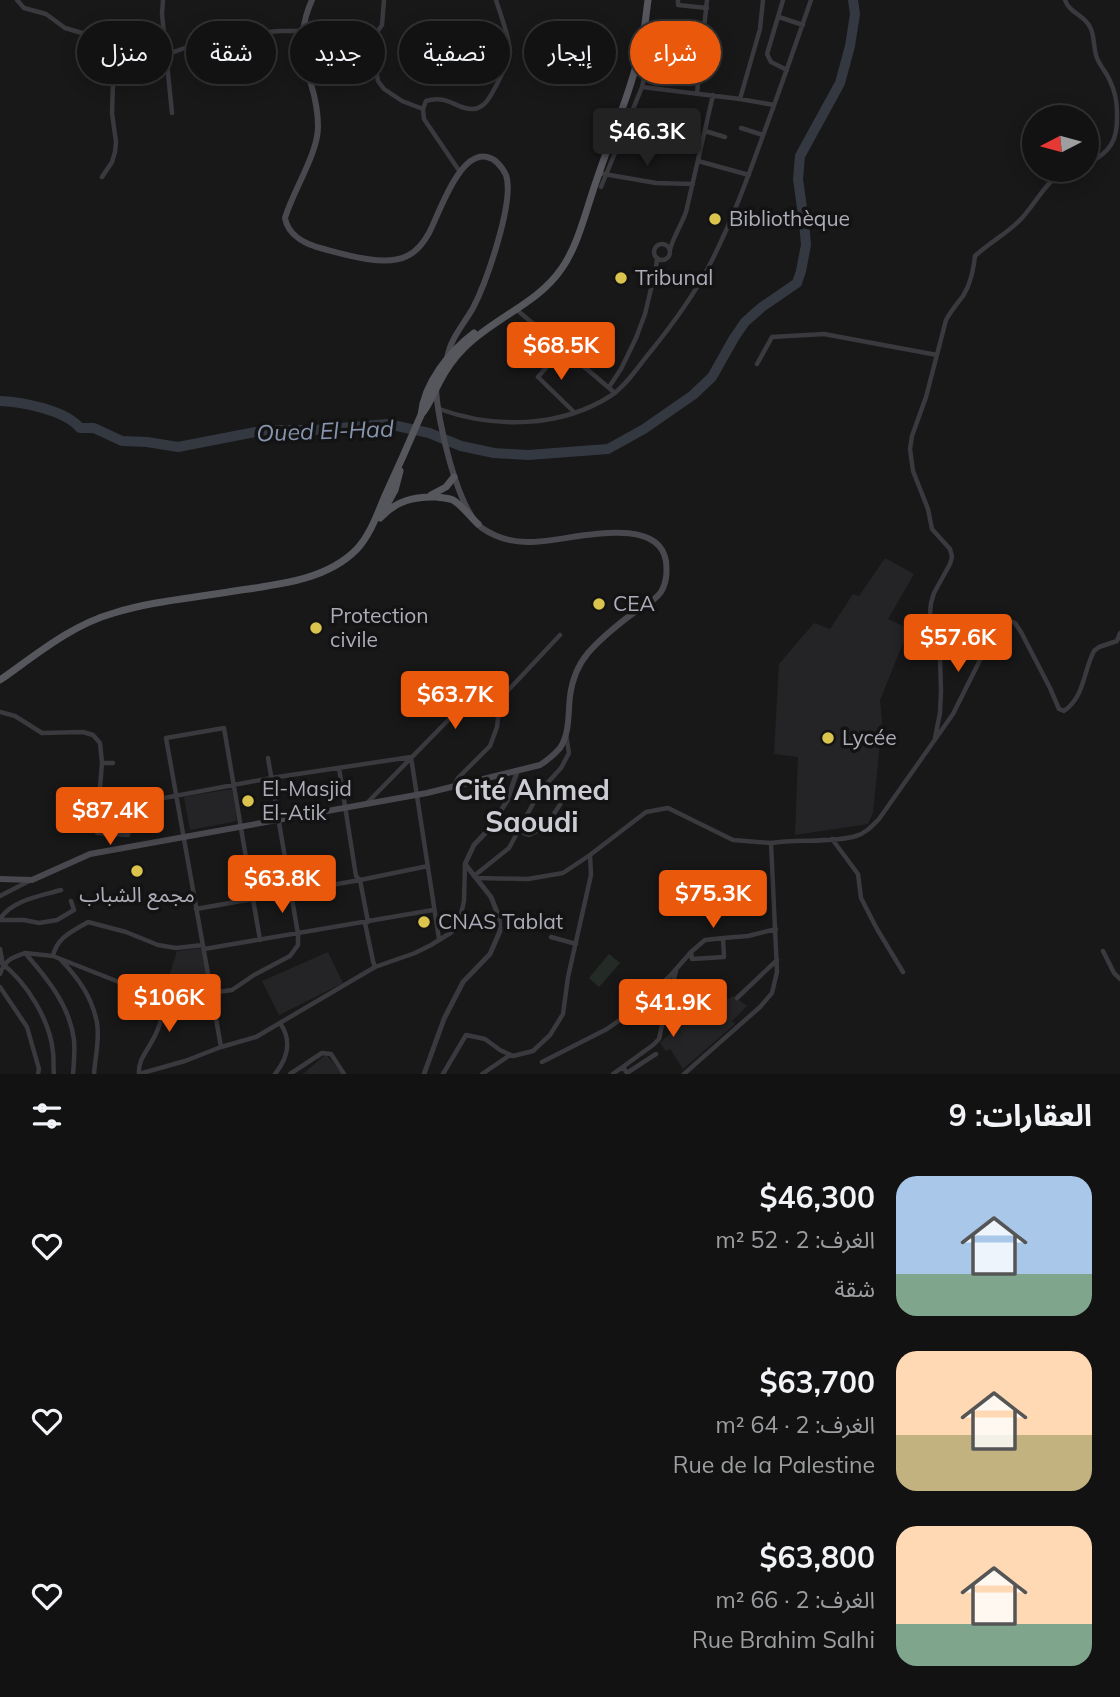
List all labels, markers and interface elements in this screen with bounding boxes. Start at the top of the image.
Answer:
chip: منزل [77,21,172,84]
chip: شقة [186,21,276,84]
chip: جديد [290,21,385,84]
chip: تصفية [399,21,510,84]
chip: إيجار [524,21,616,84]
chip: شراء [630,21,721,84]
north arrow [1022,105,1099,182]
map controls [1022,105,1099,182]
pin: $46.3K [590,108,704,168]
text: $46.3K [609,116,685,145]
place label: Bibliothèque [729,205,850,231]
marker: Bibliothèque [707,211,723,227]
place label: Tribunal [635,264,713,290]
marker: Tribunal [613,270,629,286]
pin: $68.5K [504,322,618,382]
text: $68.5K [523,330,599,359]
water label: Oued El-Had [256,414,394,447]
place label: CEA [613,590,655,616]
marker: CEA [591,596,607,612]
place label: Protection civile [330,602,429,652]
pin: $57.6K [901,614,1015,674]
marker: Protection civile [308,620,324,636]
text: $57.6K [920,622,996,651]
pin: $63.7K [398,672,512,731]
text: $63.7K [417,679,493,708]
place label: Lycée [842,724,897,750]
marker: Lycée [820,730,836,746]
district label: Cité Ahmed Saoudi [454,772,610,839]
place label: El-Masjid El-Atik [262,775,352,825]
pin: $87.4K [53,788,167,847]
marker: El-Masjid El-Atik [240,793,256,809]
text: $87.4K [72,795,148,824]
pin: $63.8K [225,856,339,915]
marker: مجمع الشباب [129,863,145,879]
text: $63.8K [244,863,320,892]
pin: $75.3K [656,870,770,930]
text: $75.3K [675,878,751,907]
place label: مجمع الشباب [79,881,195,910]
place label: CNAS Tablat [438,908,563,934]
marker: CNAS Tablat [416,914,432,930]
pin: $106K [120,974,218,1034]
pin: $41.9K [616,979,730,1039]
text: $106K [134,982,204,1011]
text: $41.9K [635,987,711,1016]
text: العقارات: 9 [949,1096,1092,1134]
icon: filters [28,1097,66,1135]
text: $46,300 [760,1178,875,1216]
icon: home [952,1204,1036,1288]
text: الغرف: 2 · 52 m² [716,1225,875,1254]
icon: heart [28,1227,66,1265]
text: شقة [834,1274,875,1303]
text: $63,700 [760,1363,875,1401]
icon: home [952,1379,1036,1463]
icon: heart [28,1402,66,1440]
text: الغرف: 2 · 64 m² [716,1410,875,1439]
text: Rue de la Palestine [673,1450,875,1479]
text: $63,800 [760,1538,875,1576]
icon: home [952,1554,1036,1638]
icon: heart [28,1577,66,1615]
text: الغرف: 2 · 66 m² [716,1585,875,1614]
text: Rue Brahim Salhi [692,1625,875,1654]

